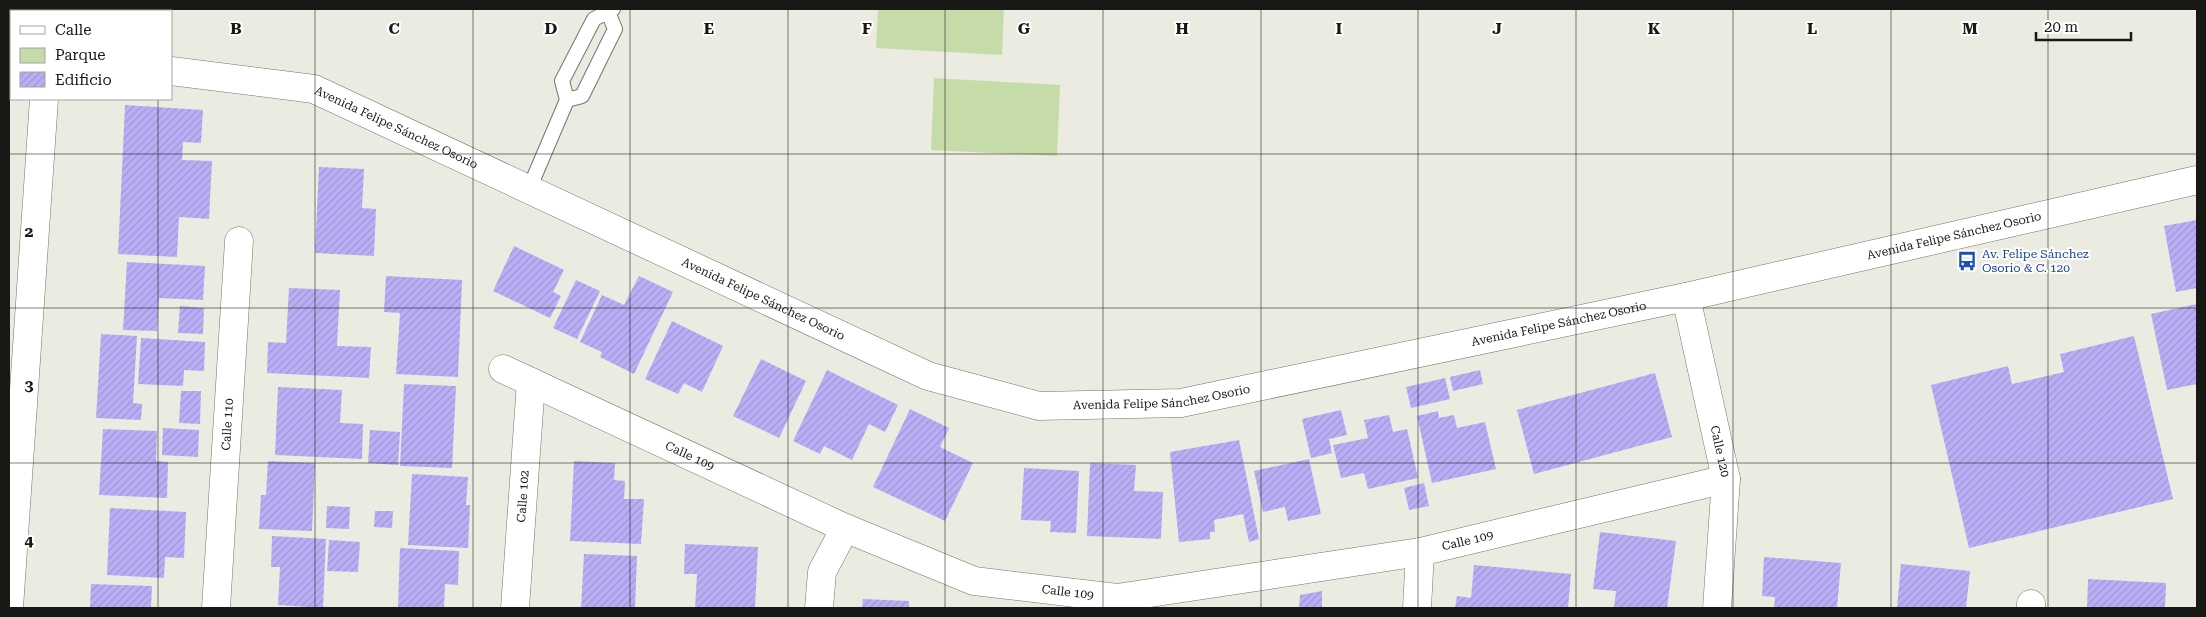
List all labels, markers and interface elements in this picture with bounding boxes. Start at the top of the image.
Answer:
legend [10,10,172,100]
scale bar [2036,10,2131,42]
text: 20 m [2044,18,2079,36]
text: B [230,19,242,38]
text: C [388,19,400,38]
text: D [545,19,558,38]
text: E [704,19,714,38]
text: F [862,19,872,38]
text: G [1018,19,1031,38]
text: H [1175,19,1189,38]
text: I [1336,19,1342,38]
text: J [1492,19,1502,38]
text: K [1648,19,1661,38]
text: L [1807,19,1817,38]
text: M [1962,19,1978,38]
text: Calle [55,21,91,39]
text: Parque [55,46,106,64]
text: Edificio [55,71,112,89]
street label: Avenida Felipe Sánchez Osorio [312,83,480,172]
street label: Avenida Felipe Sánchez Osorio [1866,209,2043,262]
text: 2 [25,222,34,241]
place label: Av. Felipe Sánchez Osorio & C. 120 [1982,247,2089,275]
bus stop icon: Av. Felipe Sánchez Osorio & C. 120 [1956,250,1978,272]
street label: Avenida Felipe Sánchez Osorio [679,255,847,343]
street label: Avenida Felipe Sánchez Osorio [1470,298,1648,349]
text: 3 [25,376,34,395]
street label: Avenida Felipe Sánchez Osorio [1073,382,1251,412]
street label: Calle 110 [219,398,236,451]
street label: Calle 120 [1707,424,1732,479]
street label: Calle 109 [663,438,717,473]
street label: Calle 102 [514,469,532,523]
street label: Calle 109 [1440,528,1495,554]
text: 4 [25,531,34,550]
street label: Calle 109 [1041,582,1095,602]

